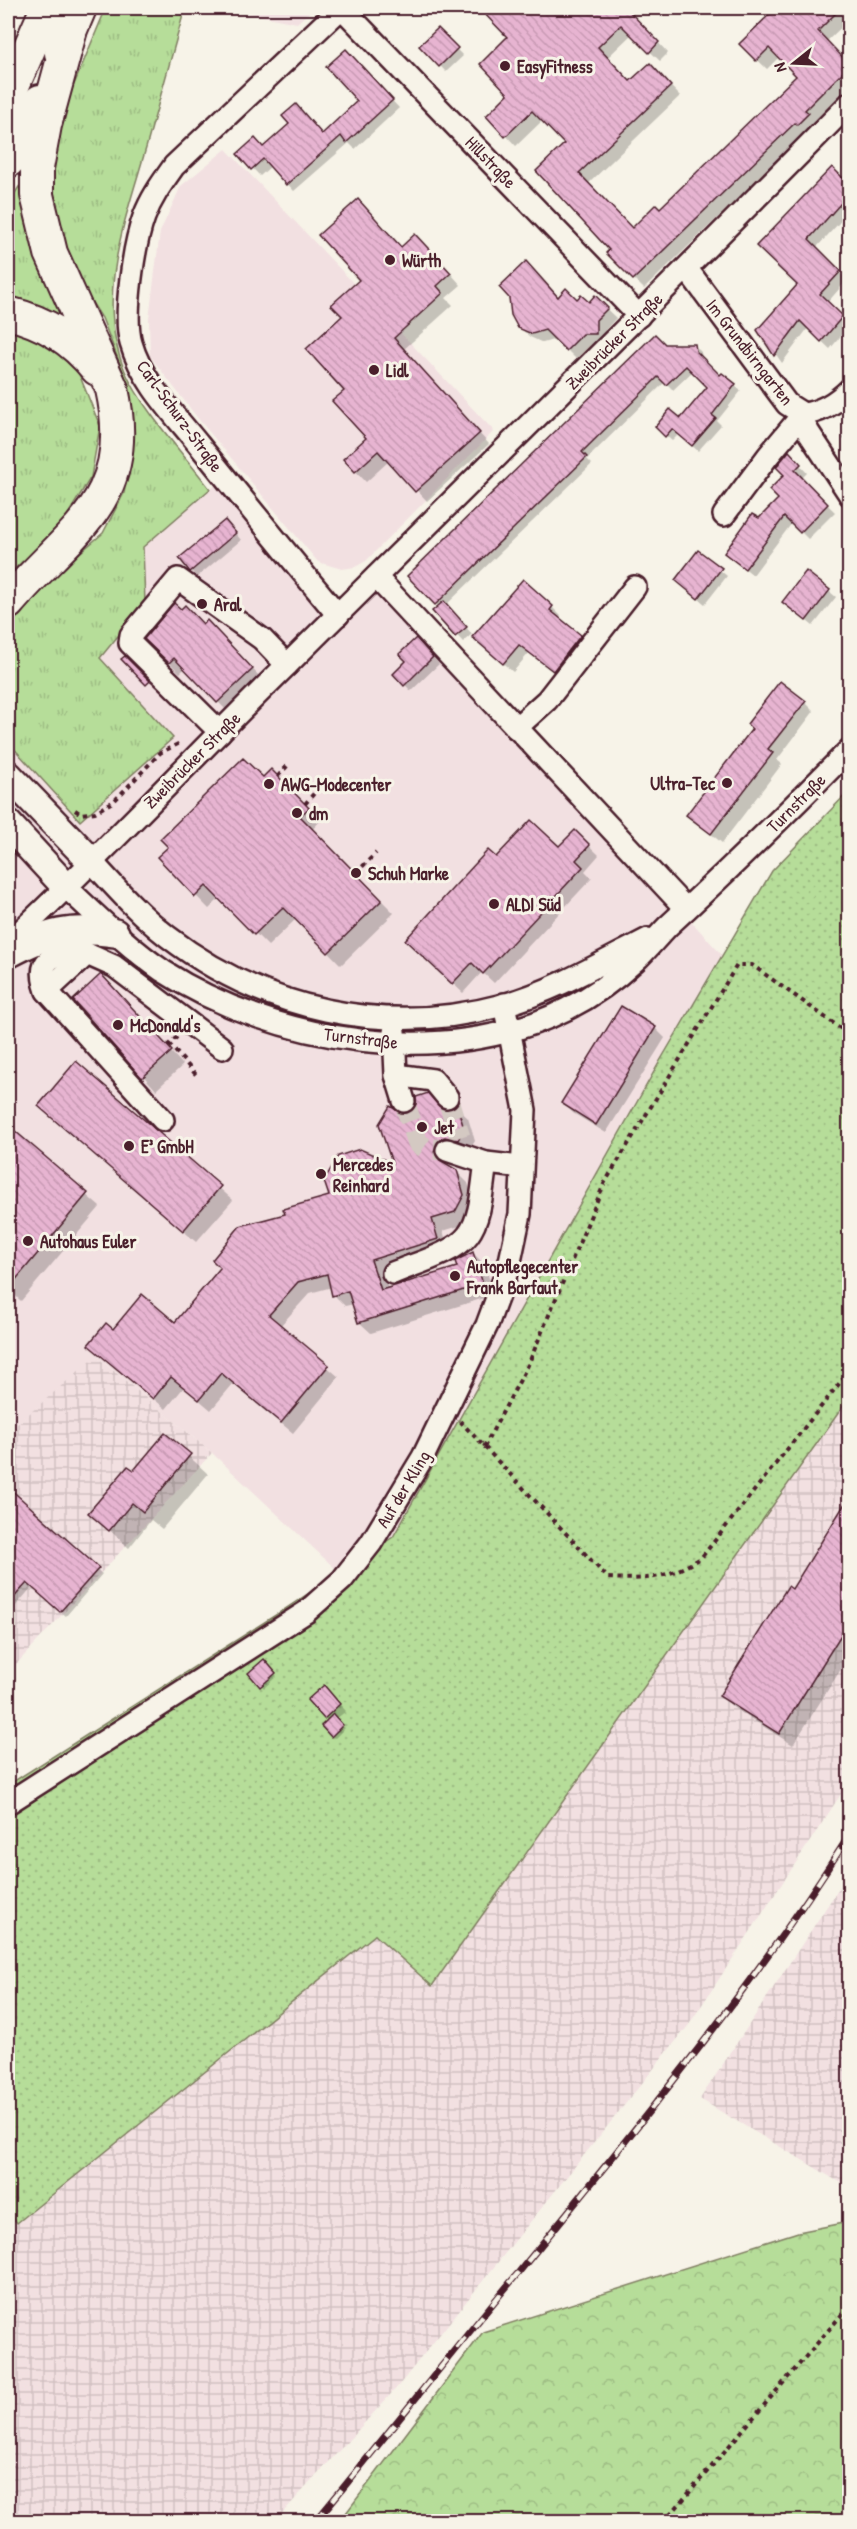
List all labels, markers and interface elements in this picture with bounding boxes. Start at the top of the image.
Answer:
north arrow [764,33,824,93]
place label: EasyFitness [517,54,593,80]
marker: EasyFitness [498,59,512,73]
text: N [768,60,792,75]
street label: Hillstraße [460,130,522,194]
place label: Würth [402,248,441,273]
marker: Würth [383,253,397,267]
street label: Zweibrücker Straße [560,287,668,395]
street label: Im Grundbirngarten [701,294,799,410]
street label: Carl-Schurz-Straße [131,355,229,477]
place label: Lidl [386,358,410,383]
marker: Lidl [367,363,381,377]
place label: Aral [214,592,243,617]
marker: Aral [195,597,209,611]
street label: Zweibrücker Straße [138,706,246,814]
street label: Turnstraße [761,768,831,838]
place label: Ultra-Tec [650,771,716,796]
place label: AWG-Modecenter [281,772,392,797]
marker: Ultra-Tec [720,776,734,790]
marker: AWG-Modecenter [262,777,276,791]
place label: dm [309,801,328,826]
marker: dm [290,806,304,820]
place label: Schuh Marke [368,861,450,886]
marker: Schuh Marke [349,866,363,880]
place label: ALDI Süd [506,892,561,917]
marker: ALDI Süd [487,897,501,911]
place label: McDonald's [130,1013,200,1038]
marker: McDonald's [111,1018,125,1032]
street label: Turnstraße [323,1021,399,1055]
place label: Jet [434,1115,455,1140]
marker: Jet [415,1120,429,1134]
place label: E³ GmbH [141,1134,194,1159]
marker: E³ GmbH [122,1139,136,1153]
place label: Mercedes Reinhard [333,1152,393,1198]
marker: Mercedes Reinhard [314,1167,328,1181]
place label: Autohaus Euler [40,1229,136,1254]
marker: Autohaus Euler [21,1234,35,1248]
place label: Autopflegecenter Frank Barfaut [466,1254,578,1300]
marker: Autopflegecenter Frank Barfaut [448,1269,462,1283]
street label: Auf der Kling [370,1446,436,1532]

